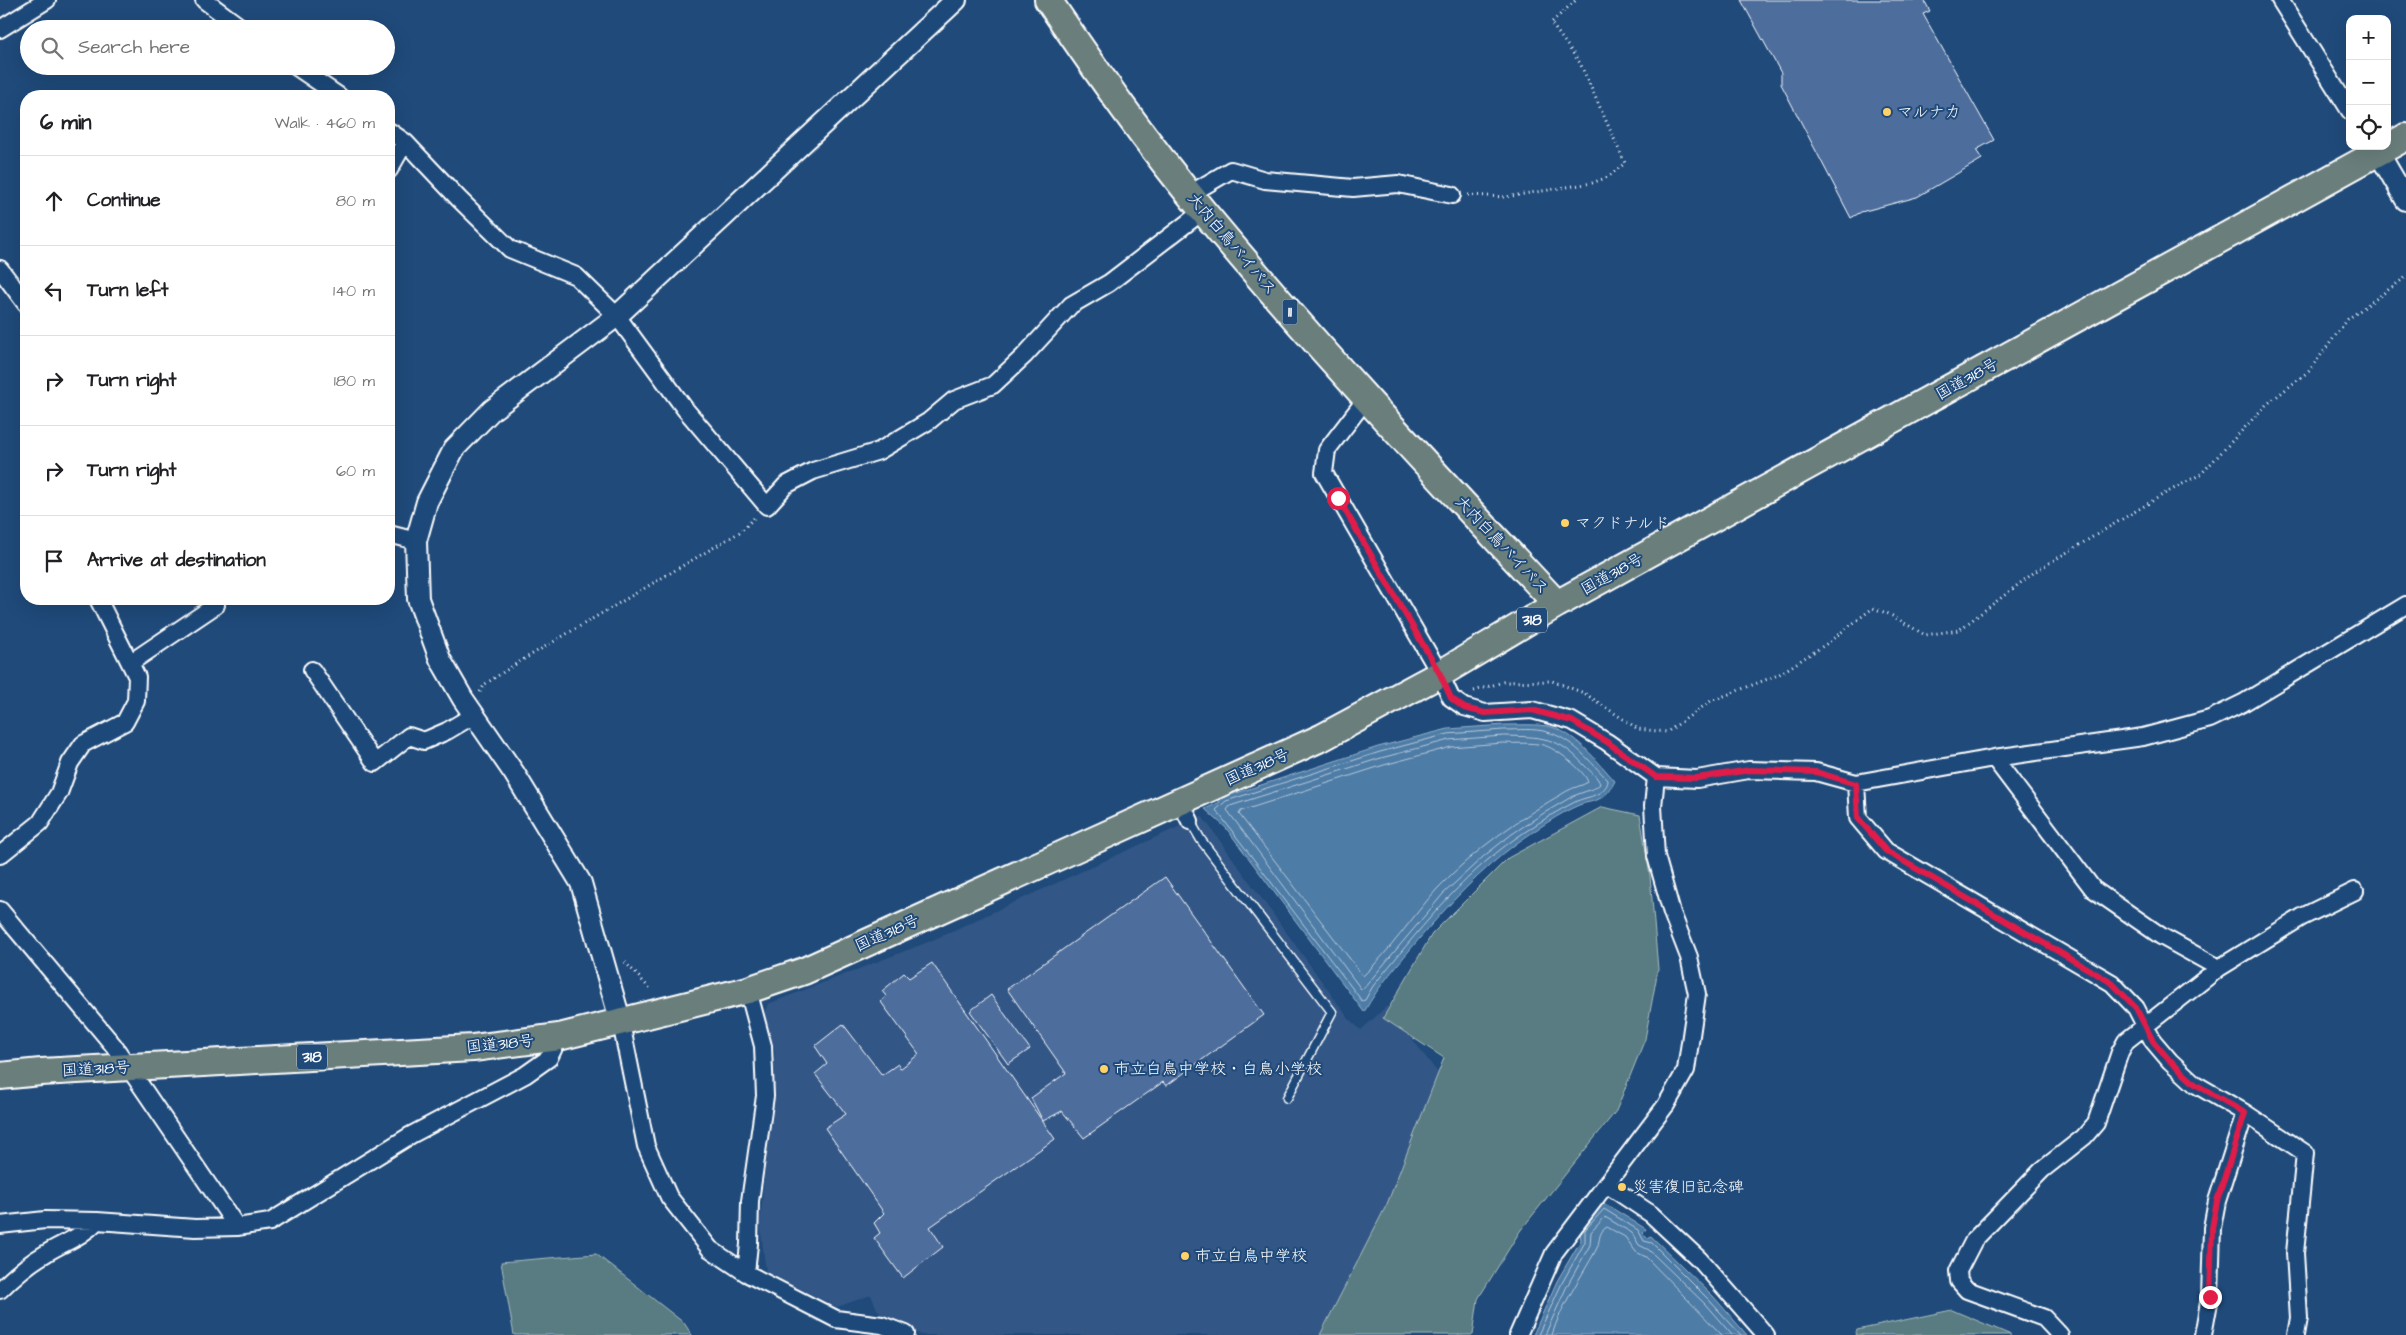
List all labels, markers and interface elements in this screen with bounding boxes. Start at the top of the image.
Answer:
map controls [2346,15,2391,150]
button: + [2346,15,2391,60]
search box [20,20,395,75]
icon: search [38,34,66,62]
text: Search here [78,34,190,61]
button: − [2346,60,2391,105]
place label: マルナカ [1897,101,1961,123]
button: locate [2346,105,2391,150]
marker: マルナカ [1881,106,1893,118]
text: 6 min [40,108,92,137]
text: Walk · 460 m [275,112,375,134]
icon: ahead [40,187,68,215]
text: Continue [87,187,161,214]
street label: 大内白鳥バイパス [1183,188,1281,300]
text: 80 m [336,190,375,212]
icon: left [40,277,68,305]
text: Turn left [87,277,168,304]
text: 140 m [333,280,375,302]
road number: 11 [1282,300,1298,324]
street label: 国道318号 [1932,353,2002,405]
icon: right [40,367,68,395]
text: Turn right [87,367,176,394]
text: 180 m [334,370,375,392]
icon: right [40,457,68,485]
text: Turn right [87,457,176,484]
text: 60 m [336,460,375,482]
route start [1327,487,1350,510]
street label: 大内白鳥バイパス [1450,491,1554,599]
place label: マクドナルド [1575,512,1670,534]
marker: マクドナルド [1559,517,1571,529]
icon: arrive [40,547,68,575]
text: Arrive at destination [87,547,266,574]
street label: 国道318号 [1577,548,1647,600]
road number: 318 [1517,608,1547,632]
street label: 国道318号 [1221,743,1293,791]
street label: 国道318号 [851,909,923,957]
street label: 国道318号 [465,1029,535,1059]
road number: 318 [297,1044,327,1070]
street label: 国道318号 [61,1056,131,1082]
place label: 市立白鳥中学校・白鳥小学校 [1114,1058,1322,1080]
marker: 市立白鳥中学校・白鳥小学校 [1098,1063,1110,1075]
place label: 災害復旧記念碑 [1632,1176,1744,1198]
marker: 災害復旧記念碑 [1616,1181,1628,1193]
place label: 市立白鳥中学校 [1195,1245,1307,1267]
marker: 市立白鳥中学校 [1179,1250,1191,1262]
route end [2199,1286,2222,1309]

